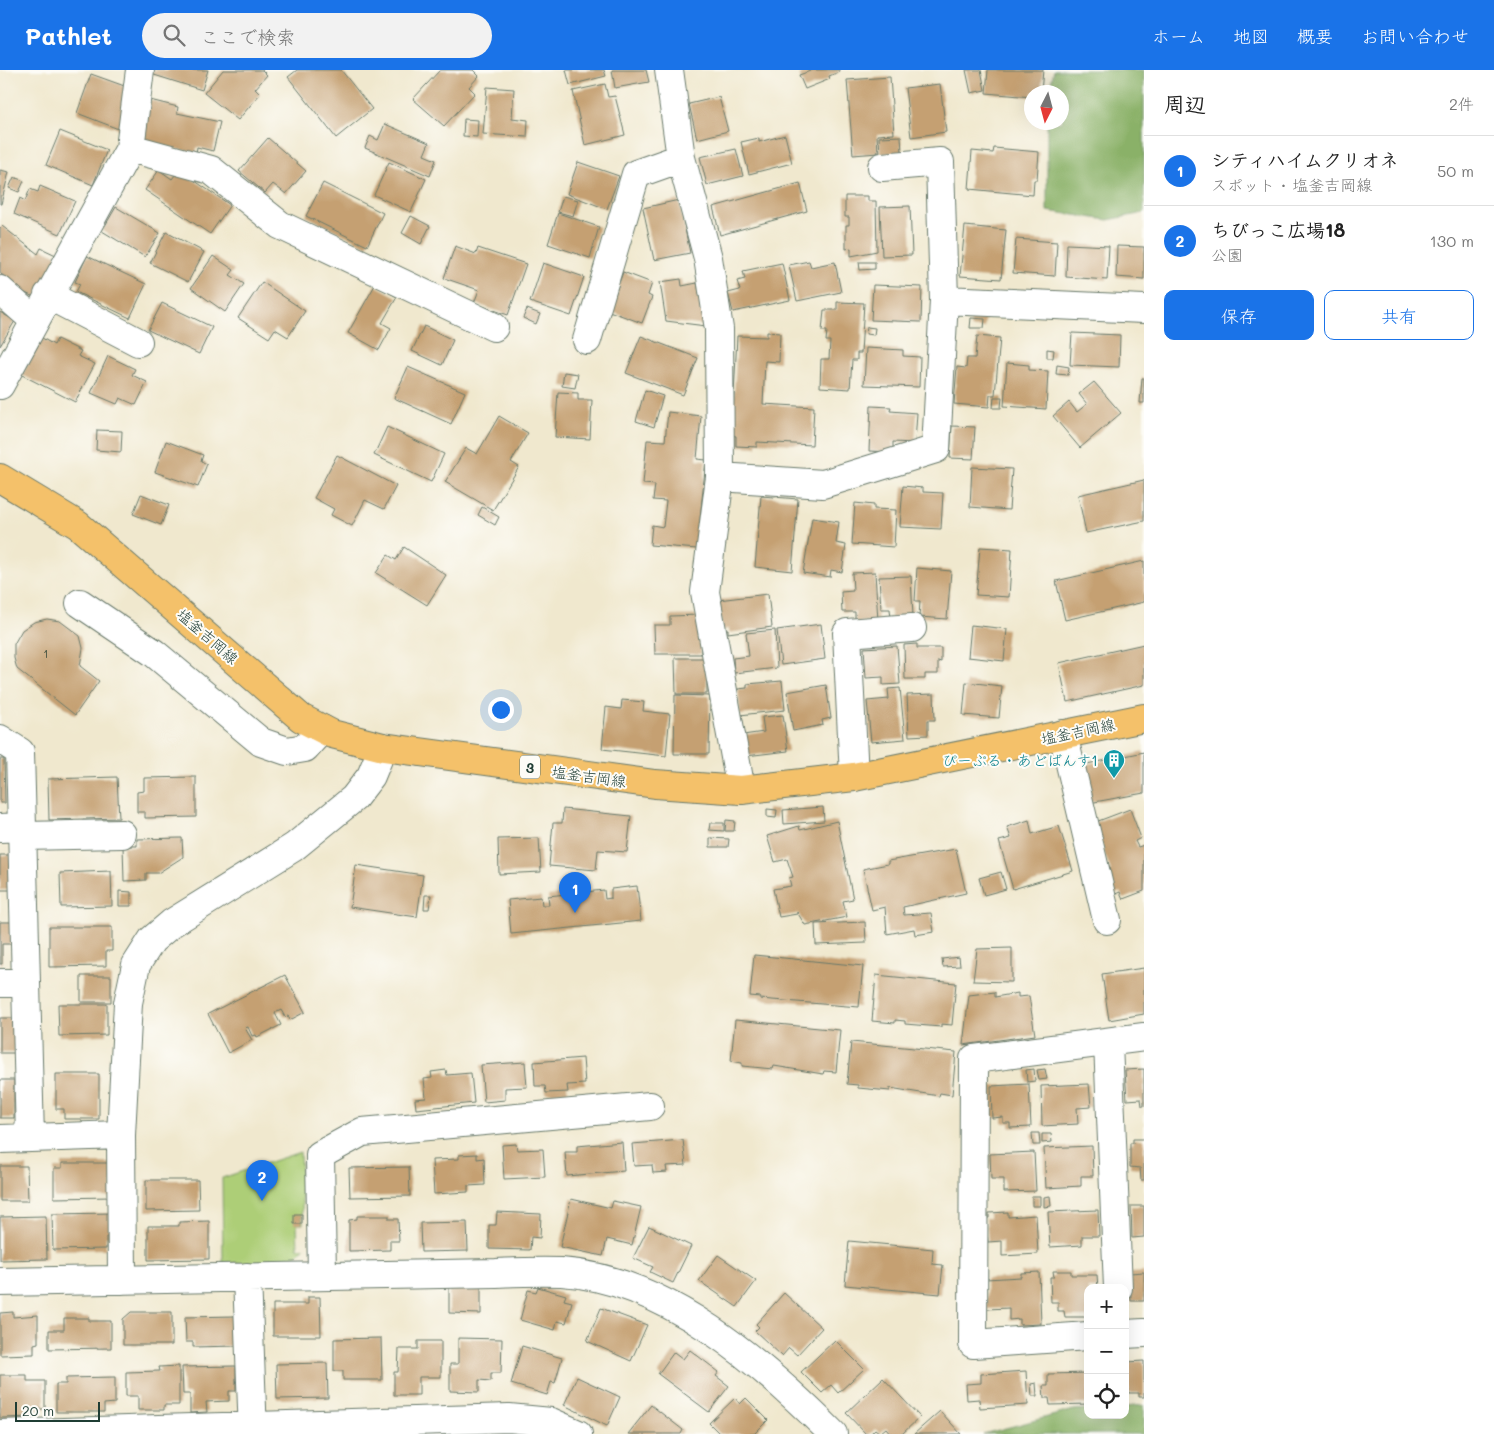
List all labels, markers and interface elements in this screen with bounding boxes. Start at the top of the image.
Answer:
search box [142,13,492,58]
text: Pathlet [25,20,112,51]
icon: search [160,21,188,49]
text: ここで検索 [200,24,295,49]
text: ホーム [1152,24,1205,48]
text: 地図 [1233,24,1269,48]
text: 概要 [1297,24,1333,48]
text: お問い合わせ [1361,24,1469,48]
north arrow [1024,85,1069,130]
text: 周辺 [1164,90,1206,117]
text: 2件 [1449,93,1474,114]
text: シティハイムクリオネ [1211,147,1399,172]
text: 1 [1176,160,1184,181]
text: 50 m [1437,160,1474,181]
text: スポット · 塩釜吉岡線 [1211,174,1372,195]
text: ちびっこ広場18 [1211,217,1345,242]
text: 2 [1176,230,1184,251]
text: 130 m [1430,230,1474,251]
text: 公園 [1211,244,1243,265]
button: 保存 [1164,290,1314,340]
button: 共有 [1324,290,1474,340]
street label: 塩釜吉岡線 [173,604,243,668]
house number: 1 [43,645,49,661]
your location [488,697,514,723]
street label: 塩釜吉岡線 [1039,713,1117,749]
building icon: ぴーぷる・あどばんす1 [1102,748,1126,779]
place label: ぴーぷる・あどばんす1 [942,750,1098,770]
road number: 3 [520,756,540,779]
street label: 塩釜吉岡線 [550,761,628,791]
pin: 1 [559,872,591,913]
pin: 2 [246,1160,278,1201]
map controls [1084,1284,1129,1419]
button: + [1084,1284,1129,1329]
button: − [1084,1329,1129,1374]
button: locate [1084,1374,1129,1419]
scale bar [15,1399,100,1422]
text: 20 m [22,1401,54,1420]

